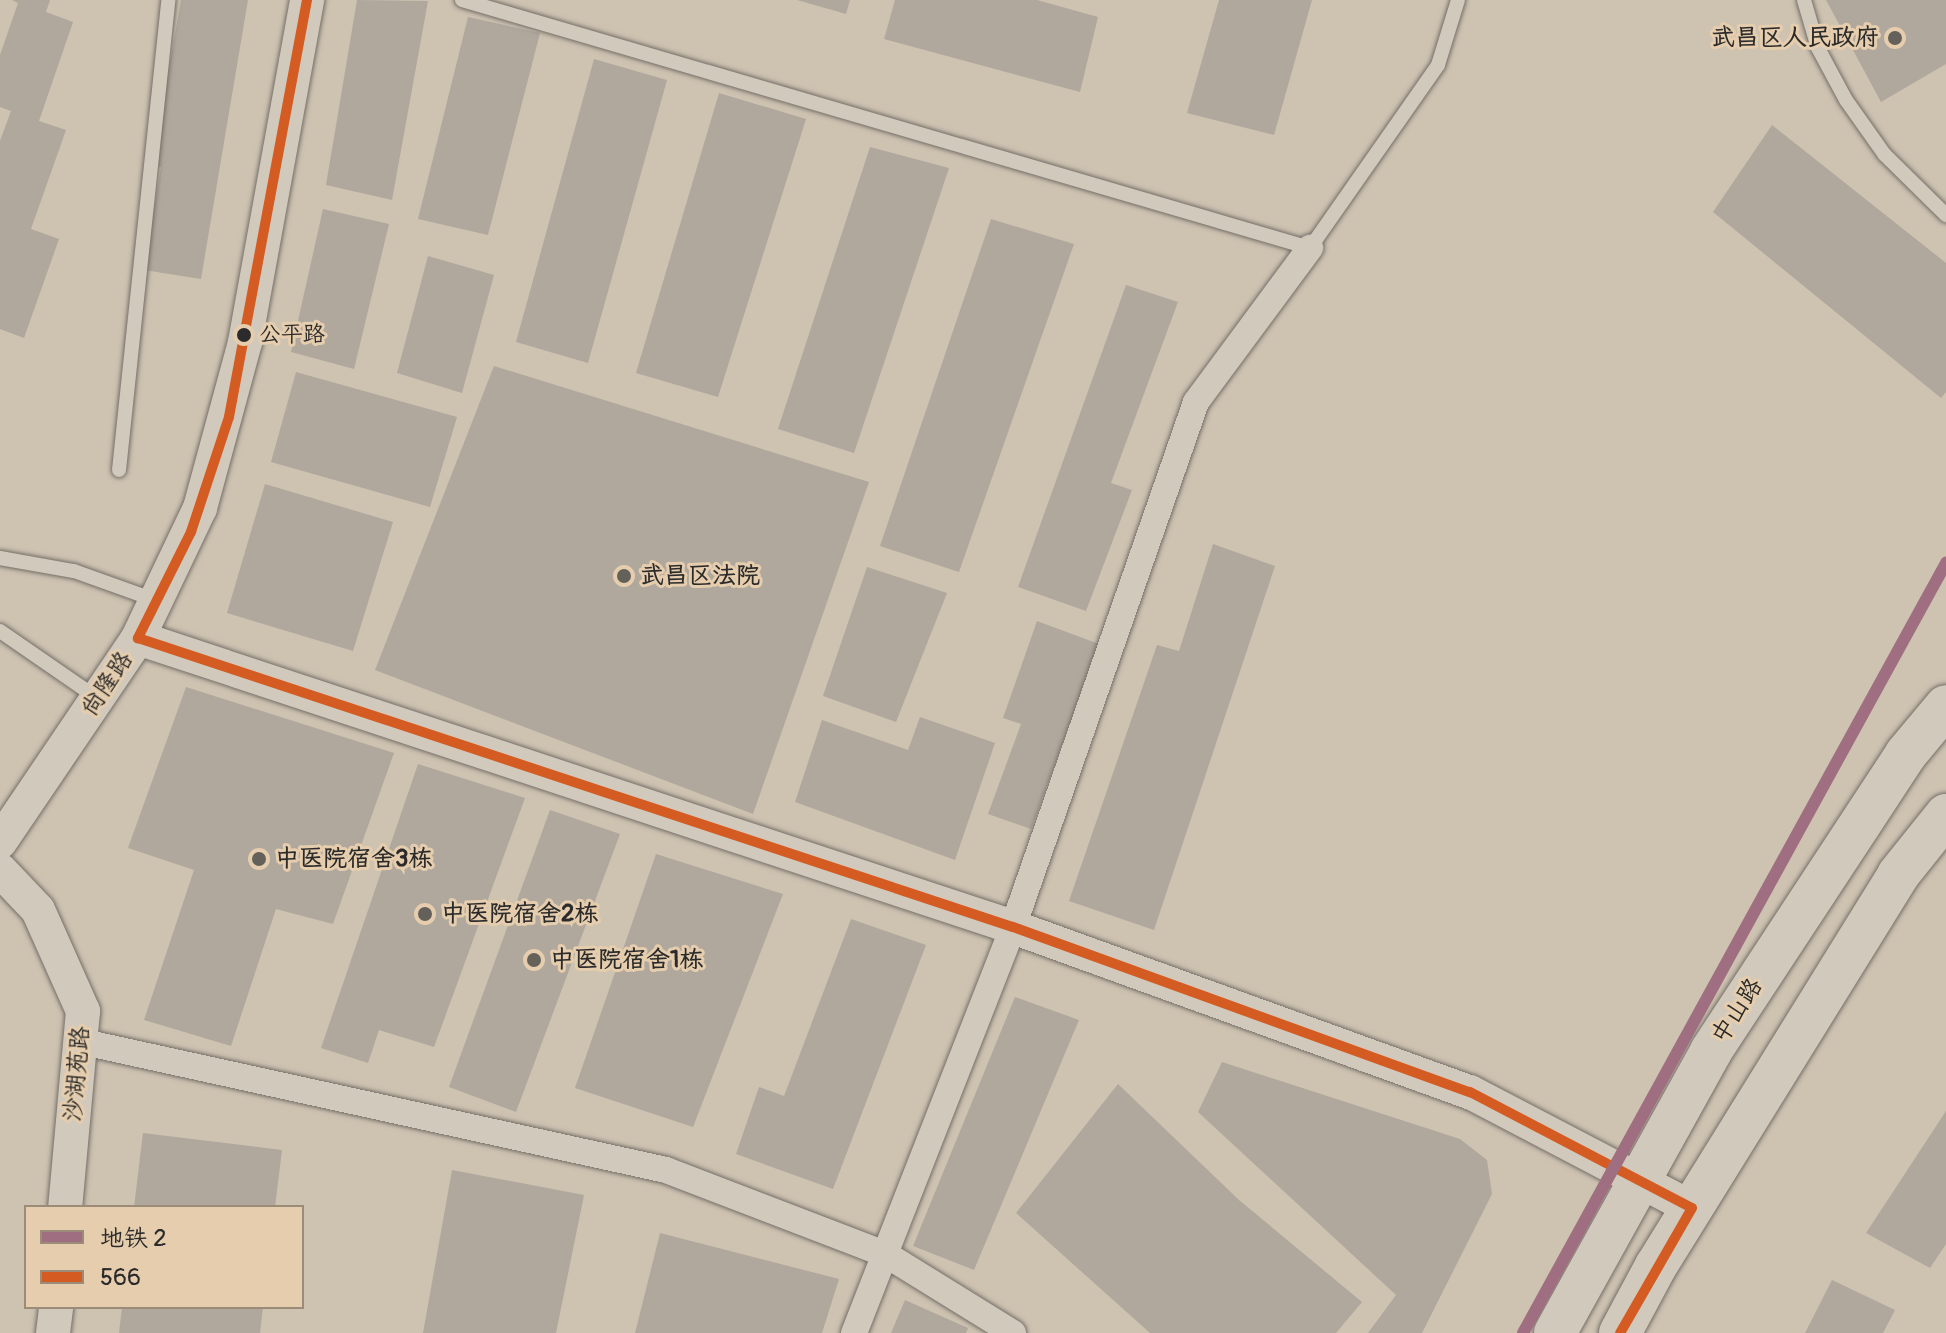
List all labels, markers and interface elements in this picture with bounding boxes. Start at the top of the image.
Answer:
place label: 武昌区人民政府 [1711,24,1879,52]
marker: 武昌区人民政府 [1886,29,1904,47]
place label: 公平路 [259,322,325,348]
marker: 公平路 [236,327,252,343]
place label: 武昌区法院 [640,562,760,590]
marker: 武昌区法院 [615,567,633,585]
street label: 尚隆路 [75,646,139,722]
place label: 中医院宿舍3栋 [275,845,432,873]
marker: 中医院宿舍3栋 [250,850,268,868]
place label: 中医院宿舍2栋 [441,900,598,928]
marker: 中医院宿舍2栋 [416,905,434,923]
place label: 中医院宿舍1栋 [550,946,703,974]
marker: 中医院宿舍1栋 [525,951,543,969]
street label: 中山路 [1705,973,1769,1049]
street label: 沙湖苑路 [58,1025,96,1123]
legend [24,1205,304,1309]
text: 地铁 2 [100,1224,167,1253]
text: 566 [100,1263,141,1292]

